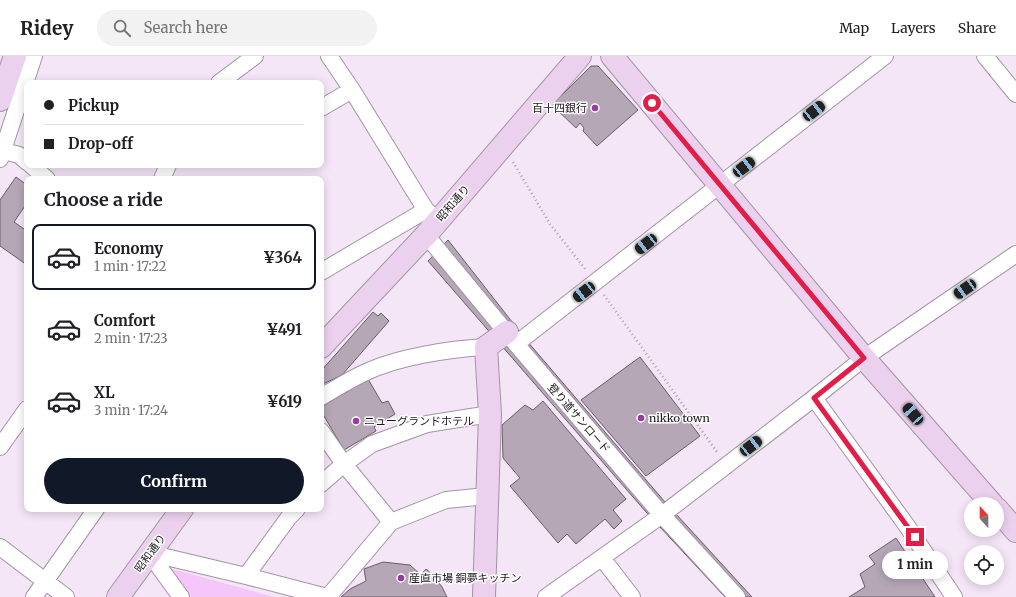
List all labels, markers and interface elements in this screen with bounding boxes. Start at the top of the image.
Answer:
search box [97,10,377,46]
text: Ridey [20,16,73,40]
icon: search [111,17,133,39]
text: Search here [143,18,228,37]
text: Map [839,19,869,37]
text: Layers [891,19,936,37]
text: Share [958,19,996,37]
route start [643,94,661,112]
text: Pickup [68,96,119,115]
car [801,99,827,123]
place label: 百十四銀行 [532,101,587,115]
marker: 百十四銀行 [590,103,600,113]
text: Drop-off [68,134,133,153]
car [731,155,757,179]
street label: 昭和通り [433,182,473,224]
text: Choose a ride [44,188,163,211]
car [633,232,659,256]
icon: car [46,239,82,275]
text: Economy [94,239,163,258]
text: ¥364 [263,248,302,267]
text: 1 min · 17:22 [94,258,166,275]
car [952,277,978,301]
car [571,280,597,304]
icon: car [46,311,82,347]
text: Comfort [94,311,155,330]
text: ¥491 [266,320,302,339]
text: 2 min · 17:23 [94,330,168,347]
street label: 登り道サンロード [545,380,613,456]
icon: car [46,383,82,419]
text: XL [94,383,115,402]
text: ¥619 [267,392,302,411]
car [901,401,925,427]
text: 3 min · 17:24 [94,402,168,419]
place label: nikko town [649,411,710,425]
marker: nikko town [636,413,646,423]
place label: ニューグランドホテル [364,414,474,428]
marker: ニューグランドホテル [351,416,361,426]
car [738,434,764,458]
button: Confirm [44,458,304,504]
north arrow [964,497,1004,537]
map controls [964,497,1004,585]
route end [906,528,924,546]
street label: 昭和通り [131,531,169,575]
button: locate [964,545,1004,585]
callout: 1 min [882,551,948,579]
text: 1 min [897,556,933,573]
place label: 産直市場 銅夢キッチン [409,571,522,585]
marker: 産直市場 銅夢キッチン [396,573,406,583]

